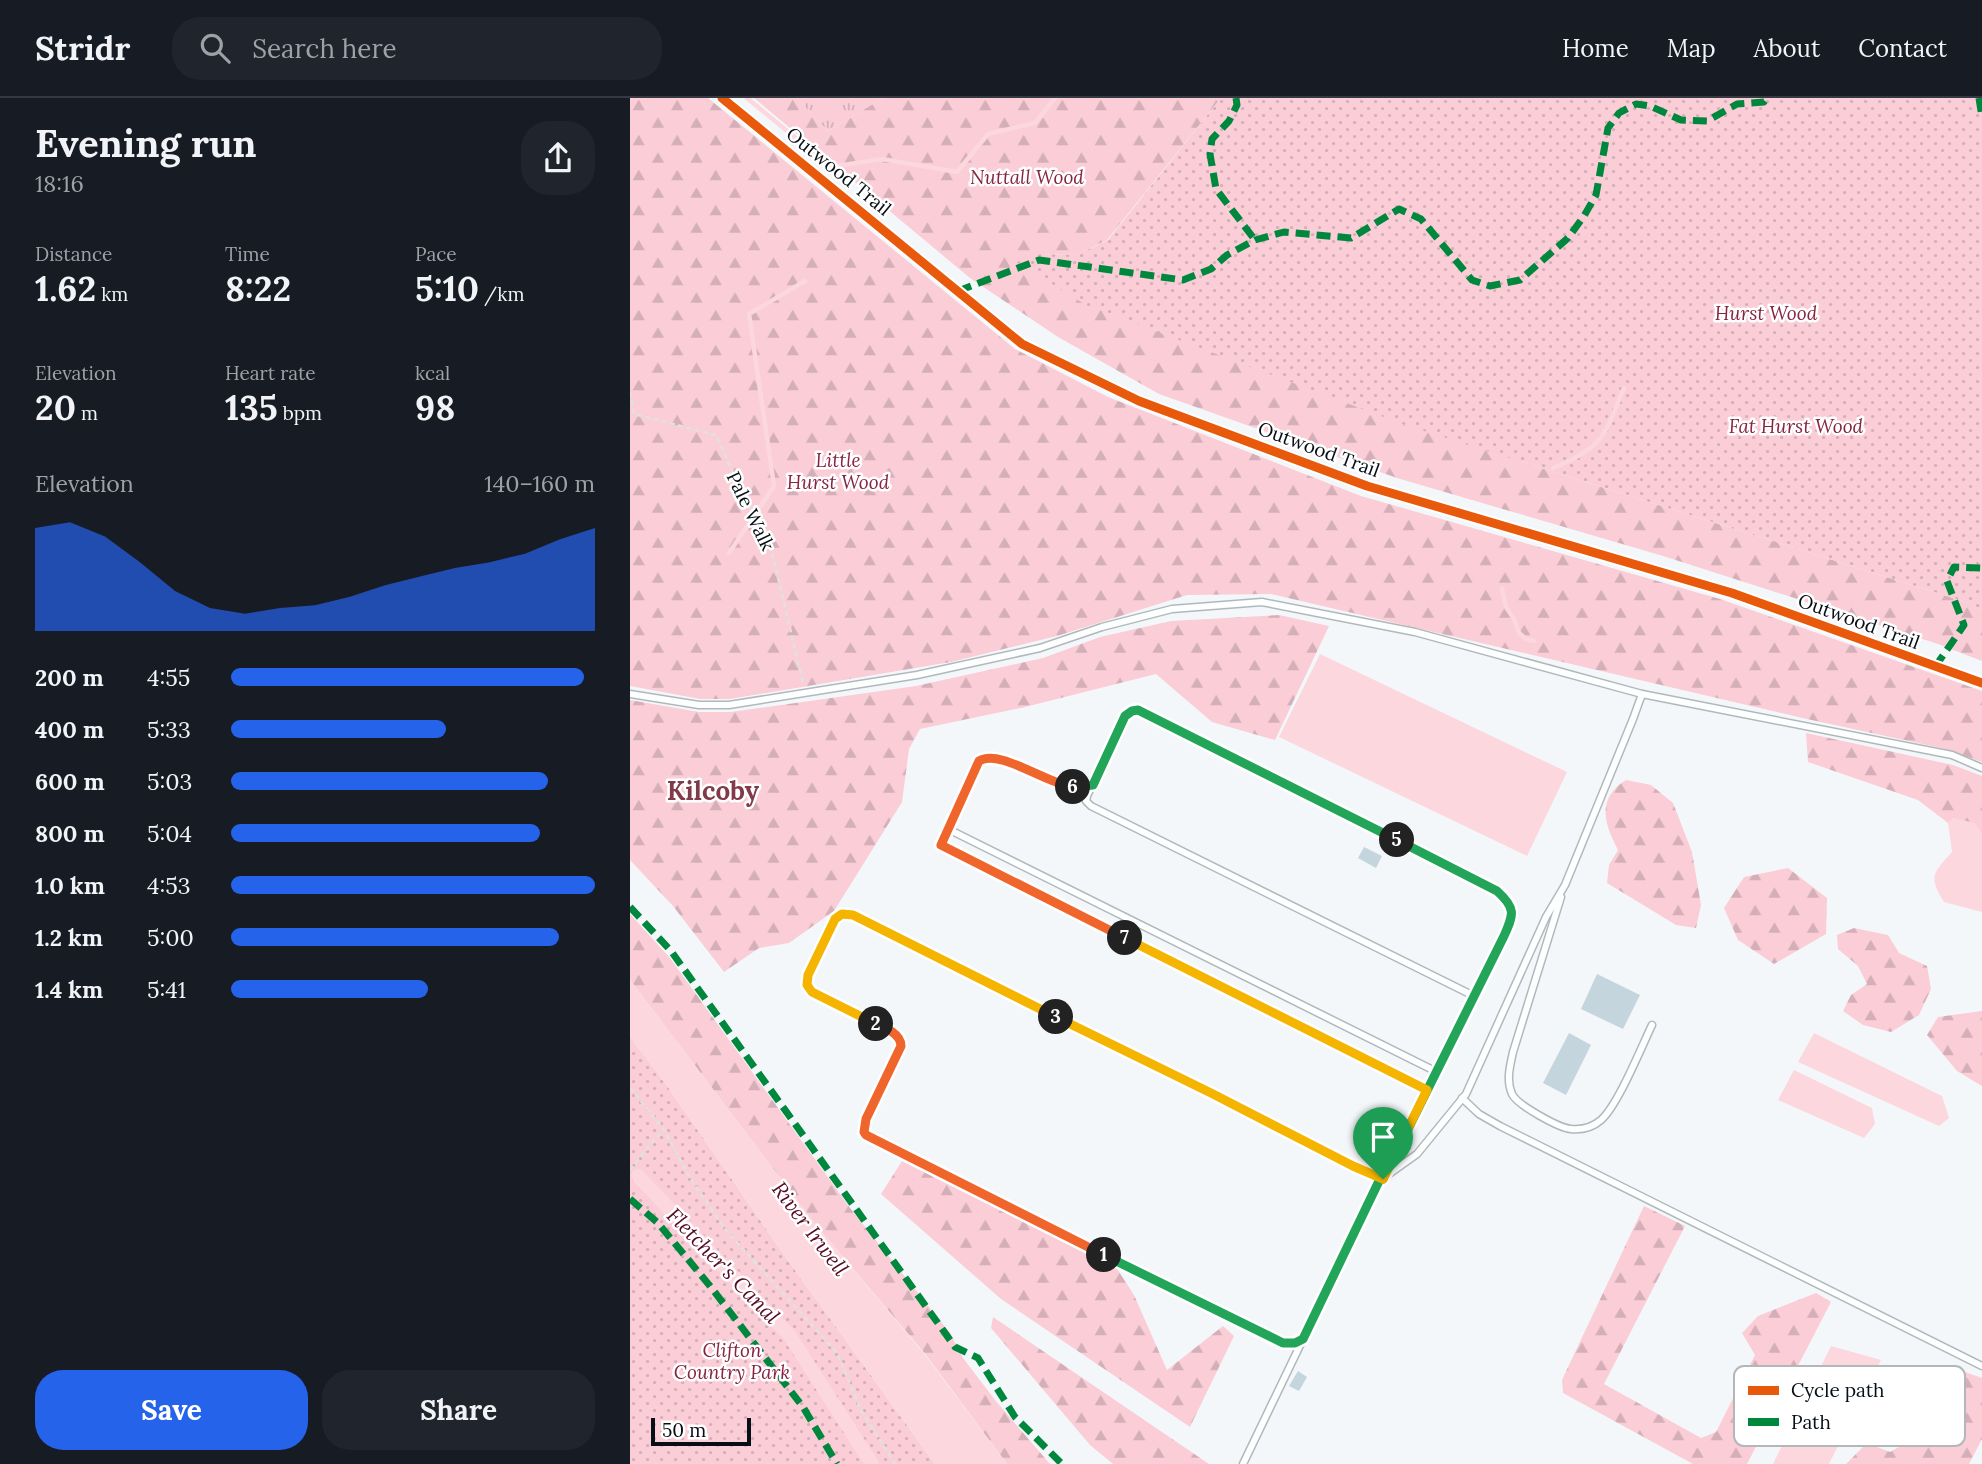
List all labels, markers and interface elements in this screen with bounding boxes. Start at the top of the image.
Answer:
search box [172,17,662,80]
text: Stridr [35,27,130,69]
icon: search [196,29,234,67]
text: Search here [252,32,397,65]
text: Home [1562,33,1629,64]
text: Map [1667,33,1716,64]
text: About [1754,33,1820,64]
text: Contact [1858,33,1947,64]
text: Evening run [35,119,257,167]
button: share [521,121,595,195]
street label: Outwood Trail [782,121,896,221]
park label: Nuttall Wood [970,165,1084,189]
text: 18:16 [35,169,84,198]
text: Distance [35,242,112,266]
text: Time [225,242,270,266]
text: Pace [415,242,457,266]
text: 1.62 [35,266,96,311]
text: 8:22 [225,266,291,311]
text: 5:10 [415,266,479,311]
text: km [96,282,128,306]
text: /km [479,282,524,306]
park label: Hurst Wood [1715,301,1818,325]
text: Elevation [35,361,117,385]
text: Heart rate [225,361,316,385]
text: kcal [415,361,450,385]
text: 20 [35,385,76,430]
text: 135 [225,385,278,430]
text: 98 [415,385,455,430]
text: m [76,401,98,425]
text: bpm [278,401,322,425]
park label: Fat Hurst Wood [1729,414,1864,438]
street label: Outwood Trail [1255,416,1383,482]
park label: Little Hurst Wood [787,448,890,494]
street label: Pale Walk [722,468,781,555]
text: Elevation [35,469,134,498]
text: 140–160 m [484,469,595,498]
street label: Outwood Trail [1795,588,1923,654]
text: 200 m [35,663,104,692]
text: 4:55 [147,663,190,692]
text: 400 m [35,715,104,744]
text: 5:33 [147,715,191,744]
text: 600 m [35,767,105,796]
text: 5:03 [147,767,192,796]
pin: 6 [1056,770,1090,804]
district label: Kilcoby [667,774,760,807]
text: 6 [1067,774,1078,798]
text: 800 m [35,819,105,848]
text: 5:04 [147,819,192,848]
pin: 5 [1380,822,1414,858]
text: 5 [1391,827,1402,851]
text: 1.0 km [35,871,105,900]
text: 4:53 [147,871,191,900]
pin: 7 [1107,920,1142,956]
text: 1.2 km [35,923,103,952]
text: 5:00 [147,923,194,952]
text: 7 [1120,925,1129,949]
text: 1.4 km [35,975,103,1004]
text: 5:41 [147,975,186,1004]
pin: 3 [1038,1000,1074,1034]
text: 3 [1050,1004,1061,1028]
pin: 2 [859,1006,894,1042]
text: 2 [870,1011,881,1035]
pin [1353,1107,1413,1179]
icon: arrive [1364,1118,1402,1156]
water label: River Irwell [766,1176,855,1281]
water label: Fletcher's Canal [661,1202,786,1330]
pin: 1 [1086,1238,1121,1272]
text: 1 [1100,1242,1107,1266]
park label: Clifton Country Park [674,1338,790,1384]
legend [1734,1366,1965,1446]
button: Save [35,1370,308,1450]
button: Share [322,1370,595,1450]
text: Cycle path [1791,1378,1884,1402]
text: Path [1791,1410,1831,1434]
scale bar [651,1415,751,1447]
text: 50 m [662,1418,706,1442]

